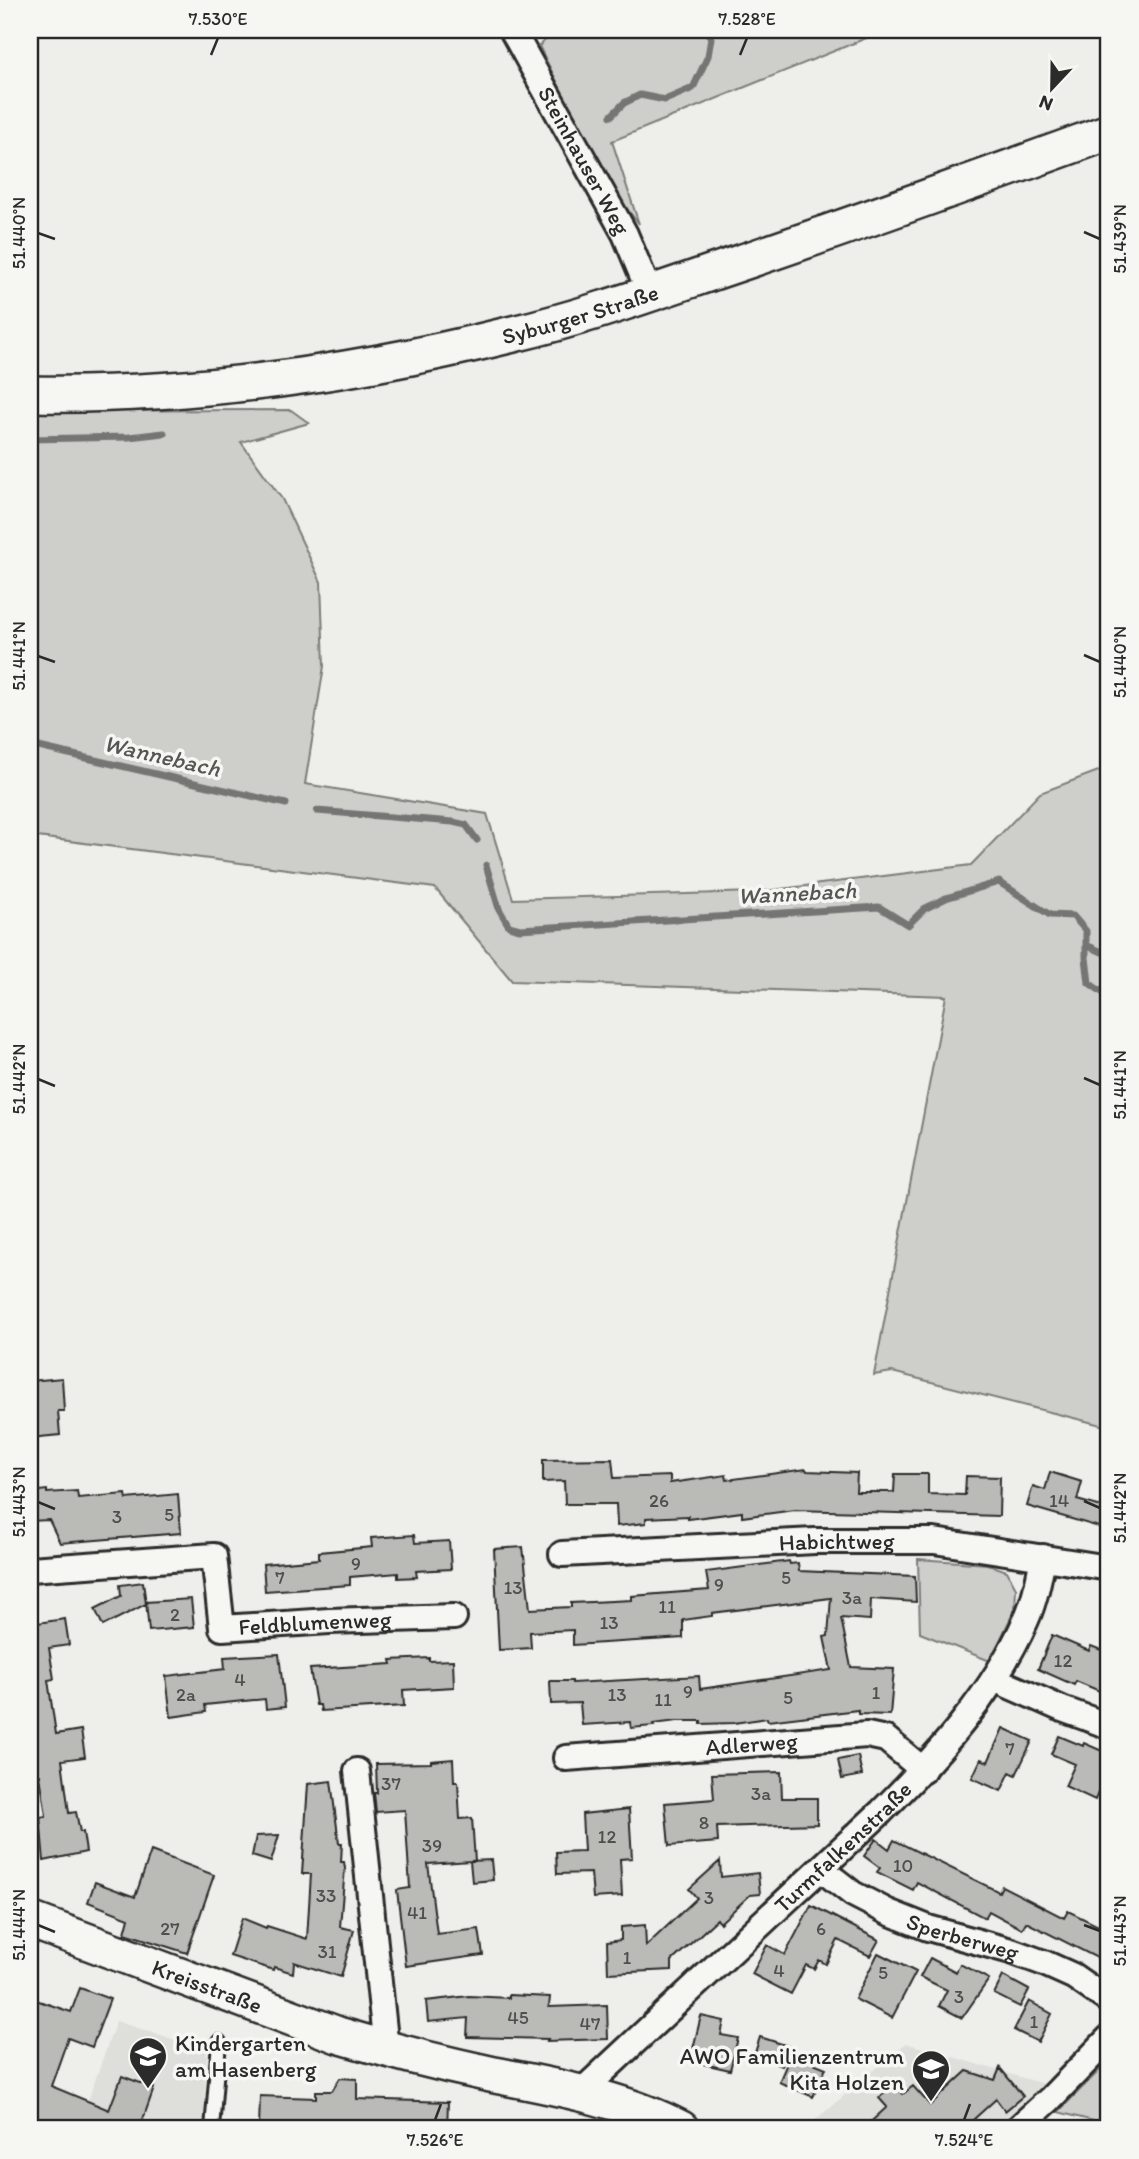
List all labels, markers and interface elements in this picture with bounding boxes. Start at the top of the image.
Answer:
text: 7.530°E [189,8,248,30]
text: 7.528°E [718,8,776,30]
north arrow [1016,52,1086,122]
street label: Steinhauser Weg [532,81,637,240]
text: N [1036,90,1056,116]
text: 51.440°N [8,197,30,269]
text: 51.439°N [1109,204,1131,274]
street label: Syburger Straße [499,278,662,350]
text: 51.441°N [8,621,30,691]
text: 51.440°N [1109,626,1131,698]
water label: Wannebach [101,728,224,783]
water label: Wannebach [737,875,858,910]
text: 51.442°N [8,1044,30,1114]
text: 51.441°N [1109,1050,1131,1120]
text: 51.443°N [8,1466,30,1538]
text: 51.442°N [1109,1473,1131,1543]
house number: 26 [649,1489,669,1512]
house number: 14 [1049,1489,1069,1512]
house number: 5 [164,1503,174,1526]
house number: 3 [112,1505,122,1528]
street label: Habichtweg [778,1527,895,1557]
house number: 9 [351,1552,361,1575]
house number: 7 [275,1566,285,1589]
house number: 5 [781,1566,791,1589]
house number: 9 [714,1573,724,1596]
house number: 13 [503,1576,523,1599]
house number: 3a [842,1586,862,1609]
house number: 11 [658,1595,676,1618]
house number: 2 [170,1603,180,1626]
street label: Feldblumenweg [238,1605,392,1641]
house number: 13 [599,1611,619,1634]
house number: 12 [1054,1649,1072,1672]
house number: 4 [234,1668,246,1691]
house number: 9 [683,1680,693,1703]
house number: 1 [872,1681,881,1704]
house number: 2a [176,1683,196,1706]
house number: 13 [607,1683,627,1706]
house number: 5 [783,1686,793,1709]
house number: 11 [654,1688,672,1711]
street label: Adlerweg [704,1726,799,1761]
house number: 7 [1005,1737,1015,1760]
house number: 37 [381,1772,401,1795]
street label: Turmfalkenstraße [768,1775,918,1919]
house number: 3a [751,1782,771,1805]
house number: 8 [699,1811,709,1834]
house number: 12 [598,1825,616,1848]
house number: 39 [422,1834,442,1857]
house number: 10 [893,1854,913,1877]
house number: 33 [316,1884,336,1907]
house number: 3 [704,1886,714,1909]
text: 51.444°N [8,1889,30,1961]
text: 51.443°N [1109,1895,1131,1967]
house number: 41 [407,1901,427,1924]
street label: Sperberweg [903,1907,1023,1967]
house number: 27 [160,1917,180,1940]
house number: 6 [816,1917,826,1940]
house number: 31 [317,1940,337,1963]
house number: 1 [623,1946,632,1969]
street label: Kreisstraße [148,1953,266,2019]
house number: 4 [773,1959,785,1982]
house number: 5 [878,1961,888,1984]
house number: 3 [954,1985,964,2008]
house number: 45 [507,2006,529,2029]
house number: 1 [1030,2010,1039,2033]
house number: 47 [580,2012,600,2035]
place label: Kindergarten am Hasenberg [175,2029,317,2083]
school or university icon: Kindergarten am Hasenberg [127,2035,169,2090]
place label: AWO Familienzentrum Kita Holzen [680,2042,904,2096]
school or university icon: AWO Familienzentrum Kita Holzen [910,2048,952,2103]
text: 7.526°E [406,2129,464,2151]
text: 7.524°E [935,2129,993,2151]

